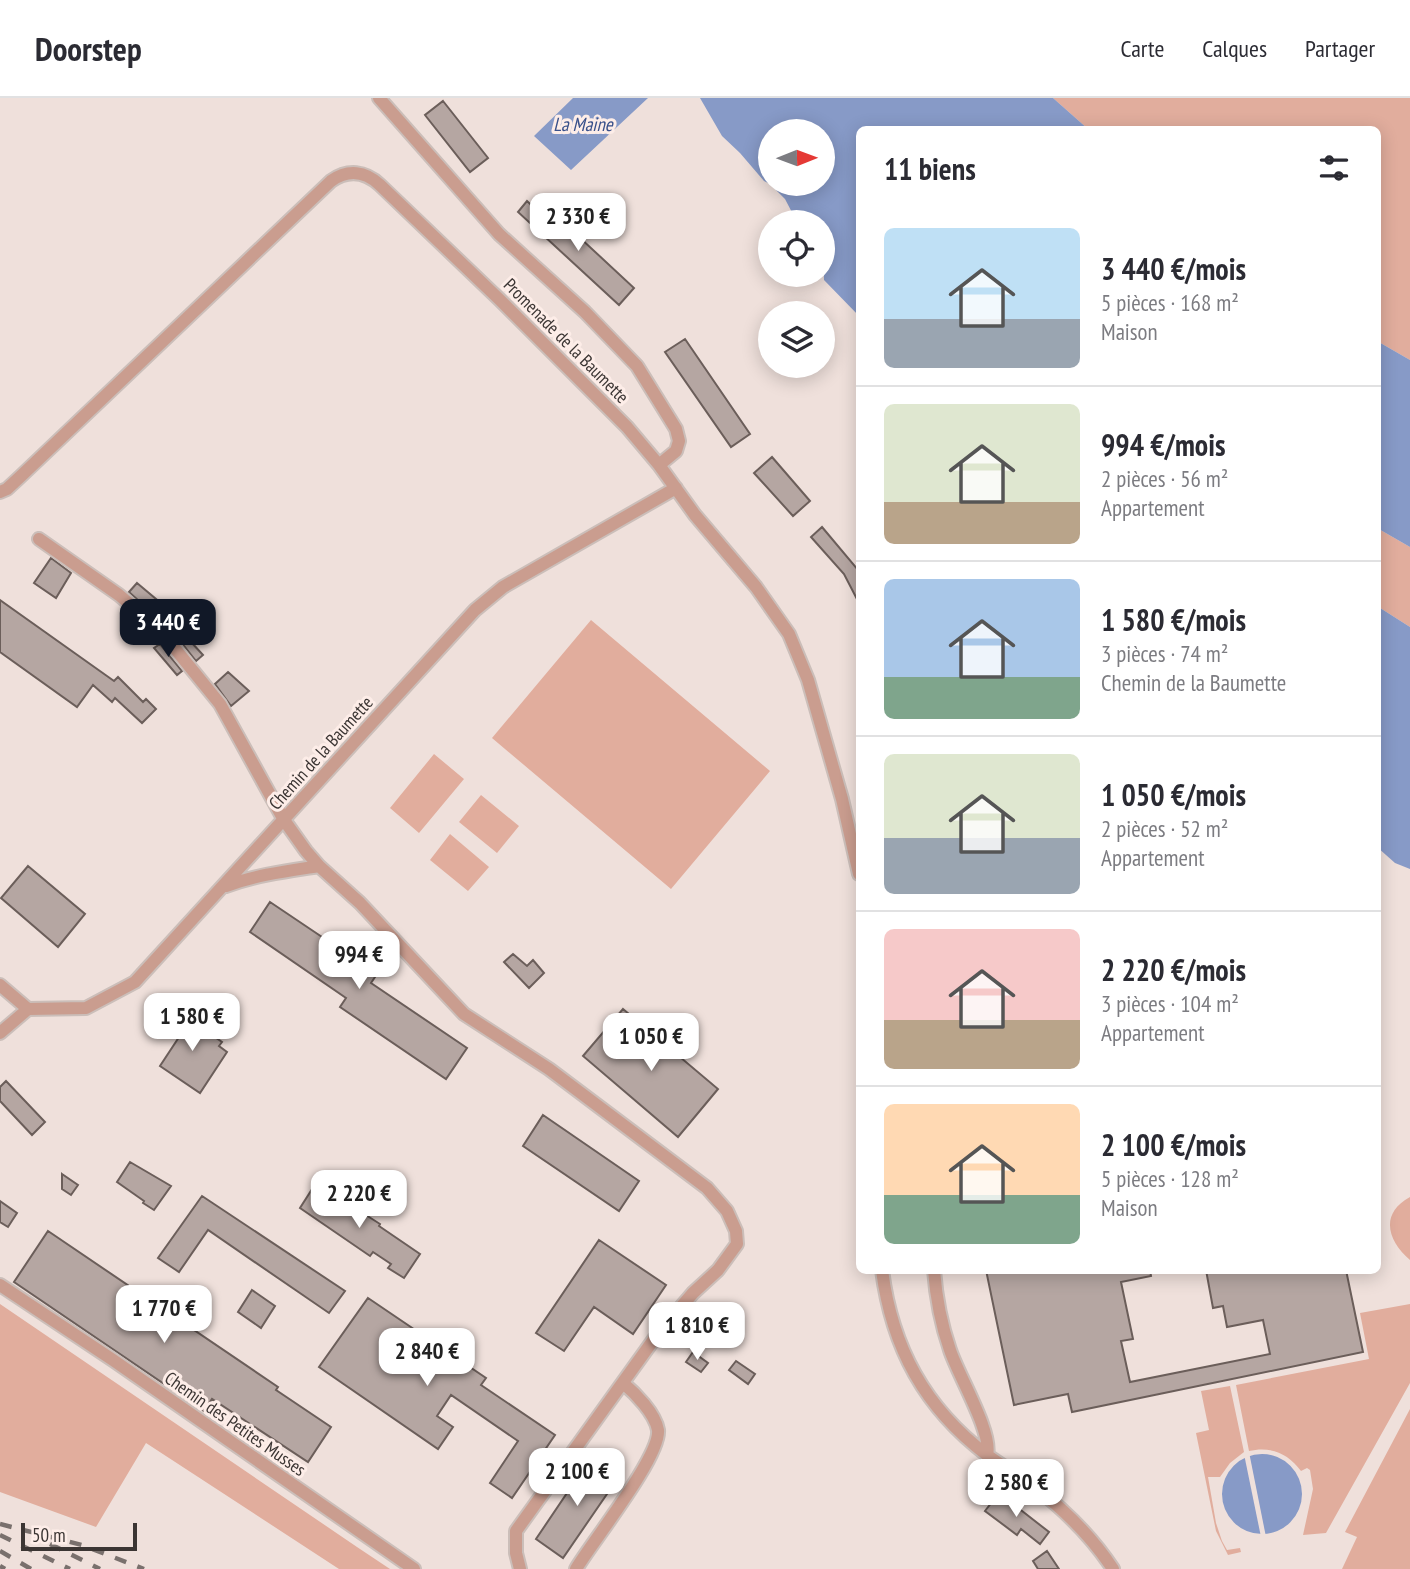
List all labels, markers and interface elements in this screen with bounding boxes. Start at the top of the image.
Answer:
text: Doorstep [35,27,142,70]
text: Carte [1121,33,1164,64]
text: Calques [1202,33,1267,64]
text: Partager [1305,33,1375,64]
water label: La Maine [553,112,614,136]
north arrow [758,119,835,196]
map controls [758,119,835,378]
text: 11 biens [884,149,976,188]
icon: filters [1315,149,1353,187]
pin: 2 330 € [513,194,643,253]
text: 2 330 € [546,201,610,230]
button: locate [758,210,835,287]
text: 3 440 €/mois [1101,249,1246,288]
icon: home [940,256,1024,340]
street label: Promenade de la Baumette [499,273,634,408]
text: 5 pièces · 168 m² [1101,288,1239,317]
button: layers [758,301,835,378]
text: Maison [1101,317,1158,346]
text: 994 €/mois [1101,425,1225,464]
icon: home [940,432,1024,516]
text: 2 pièces · 56 m² [1101,464,1228,493]
text: Appartement [1101,493,1204,522]
pin: 3 440 € [103,600,233,659]
text: 1 580 €/mois [1101,600,1246,639]
text: 3 440 € [136,607,200,636]
icon: home [940,607,1024,691]
text: 3 pièces · 74 m² [1101,639,1228,668]
text: Chemin de la Baumette [1101,668,1286,697]
street label: Chemin de la Baumette [264,691,378,814]
text: 1 050 €/mois [1101,775,1246,814]
icon: home [940,782,1024,866]
text: 2 pièces · 52 m² [1101,814,1228,843]
text: Appartement [1101,843,1204,872]
pin: 994 € [310,932,408,991]
text: 994 € [335,939,383,968]
text: 2 220 €/mois [1101,950,1246,989]
icon: home [940,957,1024,1041]
text: 3 pièces · 104 m² [1101,989,1239,1018]
pin: 1 580 € [127,993,257,1053]
text: 1 580 € [160,1001,224,1030]
pin: 1 050 € [586,1014,716,1073]
text: Appartement [1101,1018,1204,1047]
text: 1 050 € [619,1021,683,1050]
text: 2 100 €/mois [1101,1125,1246,1164]
icon: home [940,1132,1024,1216]
text: 5 pièces · 128 m² [1101,1164,1239,1193]
pin: 2 220 € [294,1170,424,1230]
text: 2 220 € [327,1178,391,1207]
text: Maison [1101,1193,1158,1222]
pin: 1 770 € [99,1286,229,1345]
text: 1 770 € [132,1293,196,1322]
pin: 1 810 € [632,1302,762,1362]
text: 1 810 € [665,1310,729,1339]
pin: 2 840 € [362,1328,492,1388]
text: 2 840 € [395,1336,459,1365]
street label: Chemin des Petites Musses [160,1366,310,1481]
pin: 2 100 € [512,1448,642,1508]
text: 2 100 € [545,1456,609,1485]
pin: 2 580 € [951,1460,1081,1519]
text: 2 580 € [984,1467,1048,1496]
scale bar [21,1520,136,1552]
text: 50 m [32,1523,66,1547]

